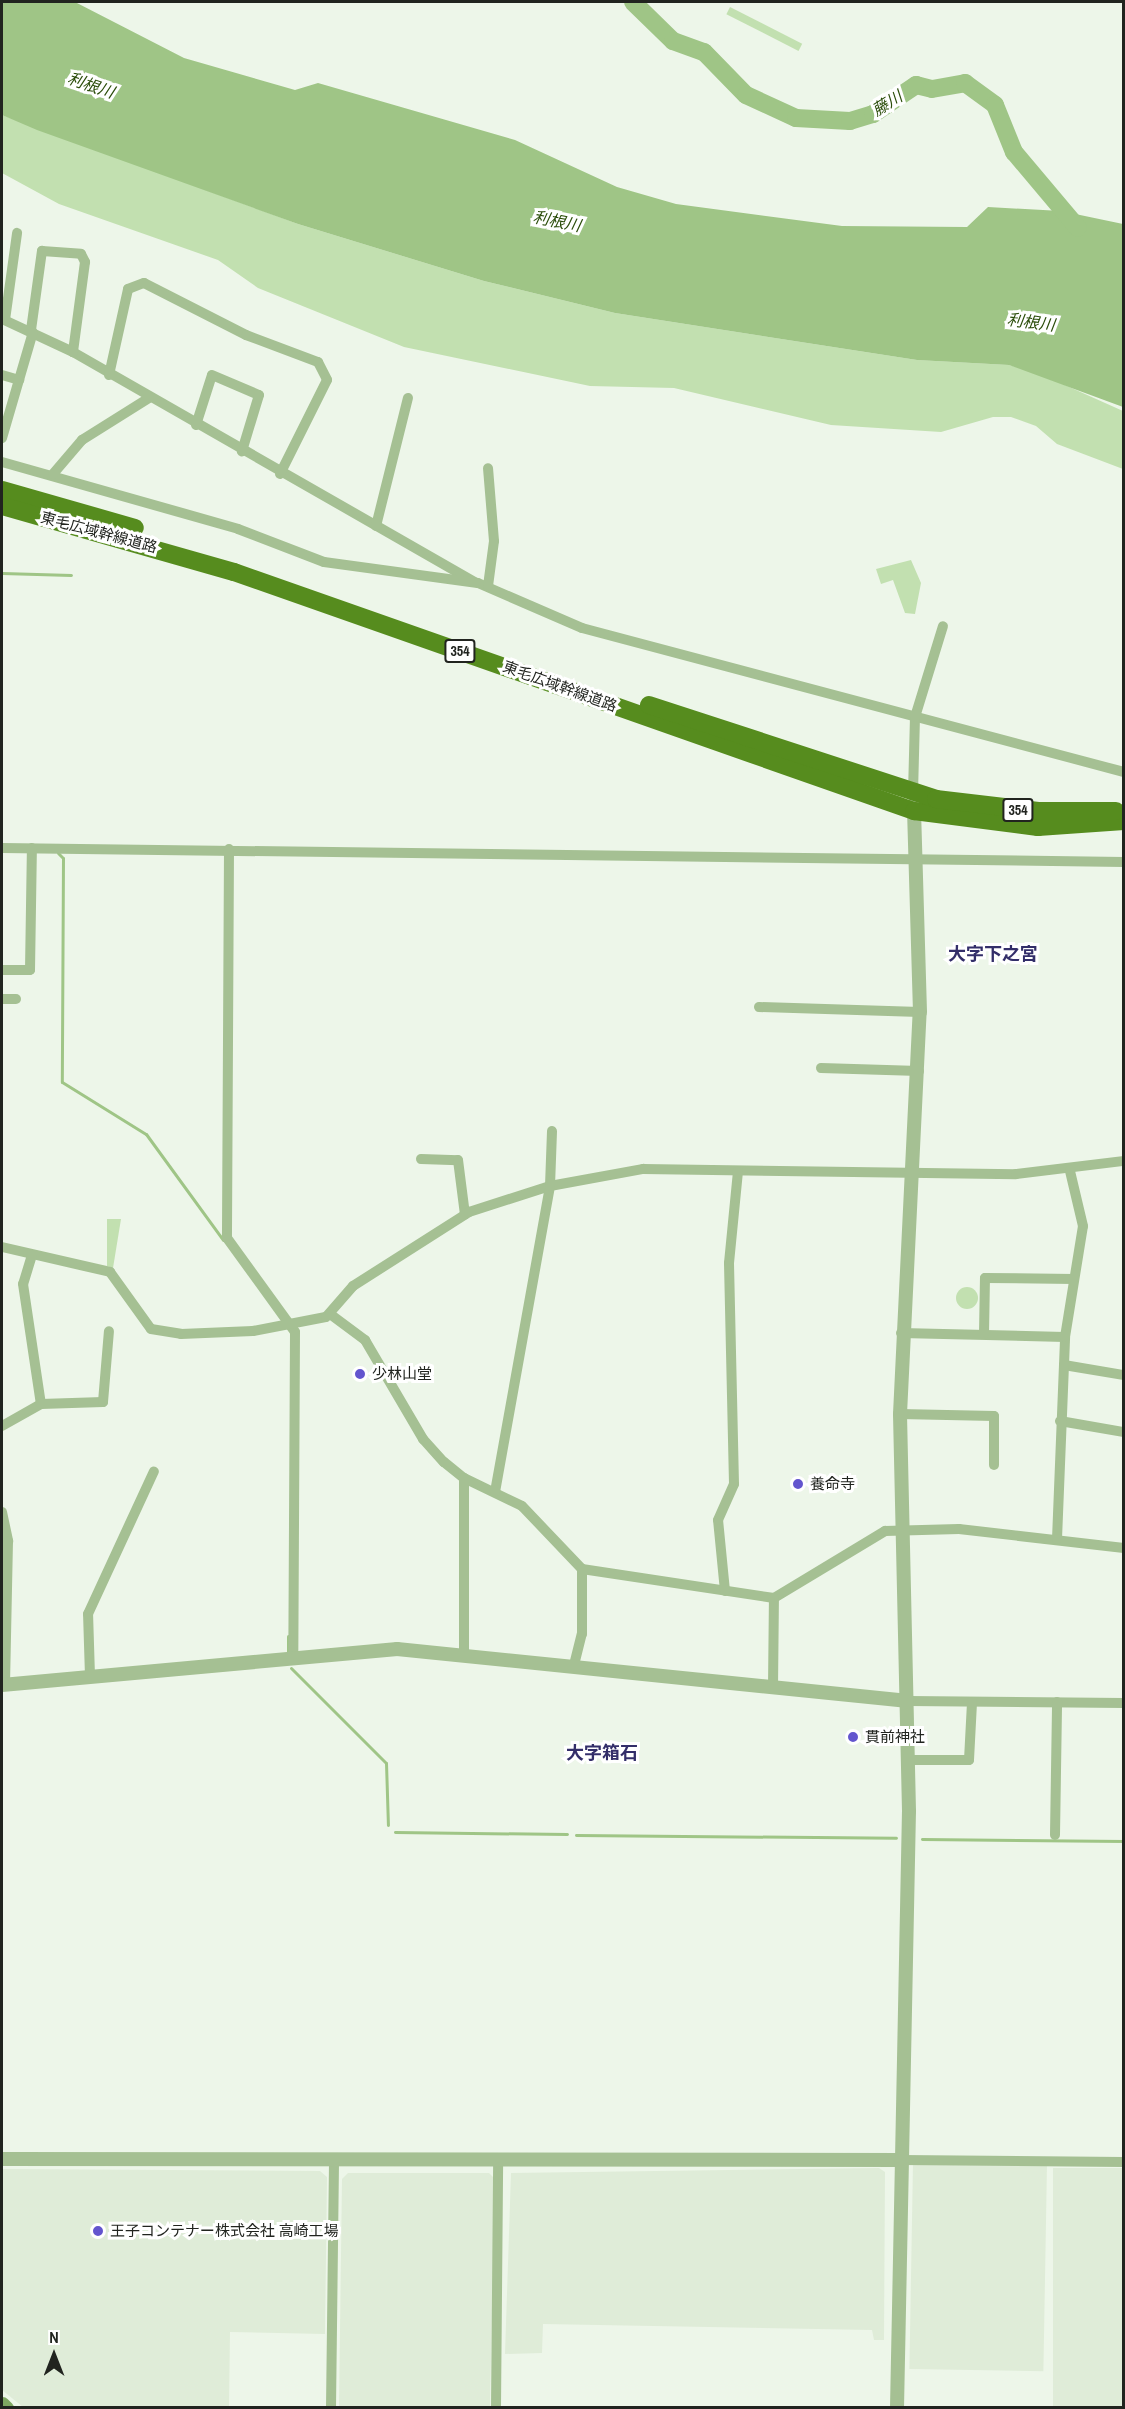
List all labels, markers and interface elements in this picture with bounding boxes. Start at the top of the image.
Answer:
water label: 利根川 [65,68,117,102]
water label: 藤川 [868,86,906,120]
water label: 利根川 [532,207,582,235]
water label: 利根川 [1006,310,1056,334]
street label: 東毛広域幹線道路 [39,508,159,556]
road number: 354 [444,640,476,662]
street label: 東毛広域幹線道路 [501,657,619,715]
road number: 354 [1002,799,1034,821]
district label: 大字下之宮 [948,943,1038,965]
place label: 少林山堂 [372,1365,432,1383]
marker: 少林山堂 [353,1367,367,1381]
place label: 養命寺 [810,1475,855,1493]
marker: 養命寺 [791,1477,805,1491]
place label: 貫前神社 [865,1728,925,1746]
marker: 貫前神社 [846,1730,860,1744]
district label: 大字箱石 [566,1742,638,1764]
place label: 王子コンテナー株式会社 高崎工場 [110,2222,338,2240]
marker: 王子コンテナー株式会社 高崎工場 [91,2224,105,2238]
north arrow [24,2325,84,2385]
text: N [49,2326,59,2348]

